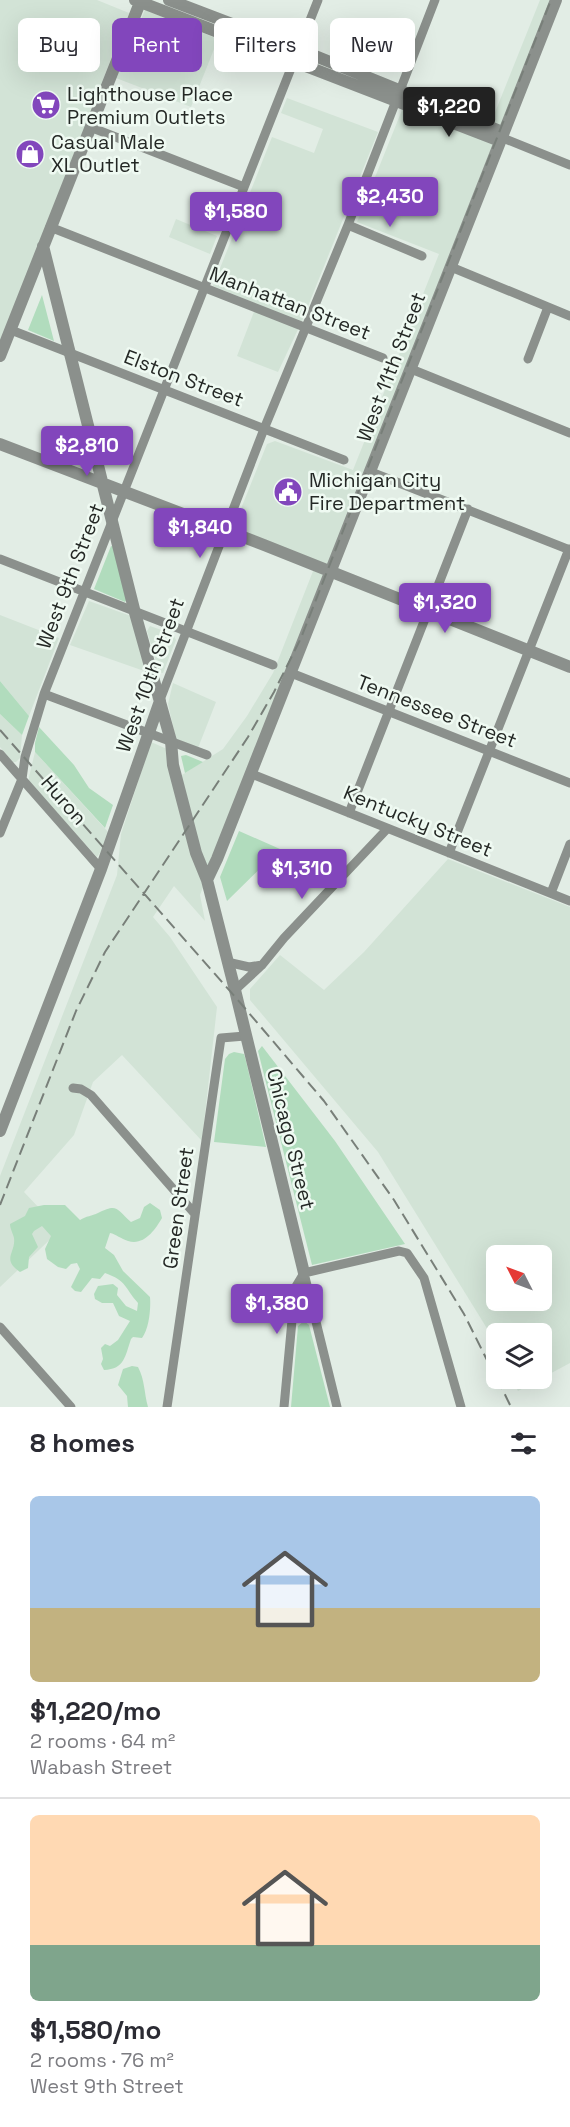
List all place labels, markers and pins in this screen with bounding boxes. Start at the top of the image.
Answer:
place label: Lighthouse Place Premium Outlets [67,81,233,130]
pin: $1,220 [400,87,498,138]
supermarket icon: Lighthouse Place Premium Outlets [30,89,62,121]
place label: Casual Male XL Outlet [51,129,165,178]
shop icon: Casual Male XL Outlet [14,138,46,170]
pin: $2,430 [341,177,439,228]
pin: $1,580 [187,192,285,243]
pin: $2,810 [38,426,136,477]
place label: Michigan City Fire Department [309,467,465,516]
public building icon: Michigan City Fire Department [272,476,304,508]
pin: $1,840 [151,508,249,559]
pin: $1,320 [396,583,494,634]
pin: $1,310 [253,849,351,900]
pin: $1,380 [228,1284,326,1335]

